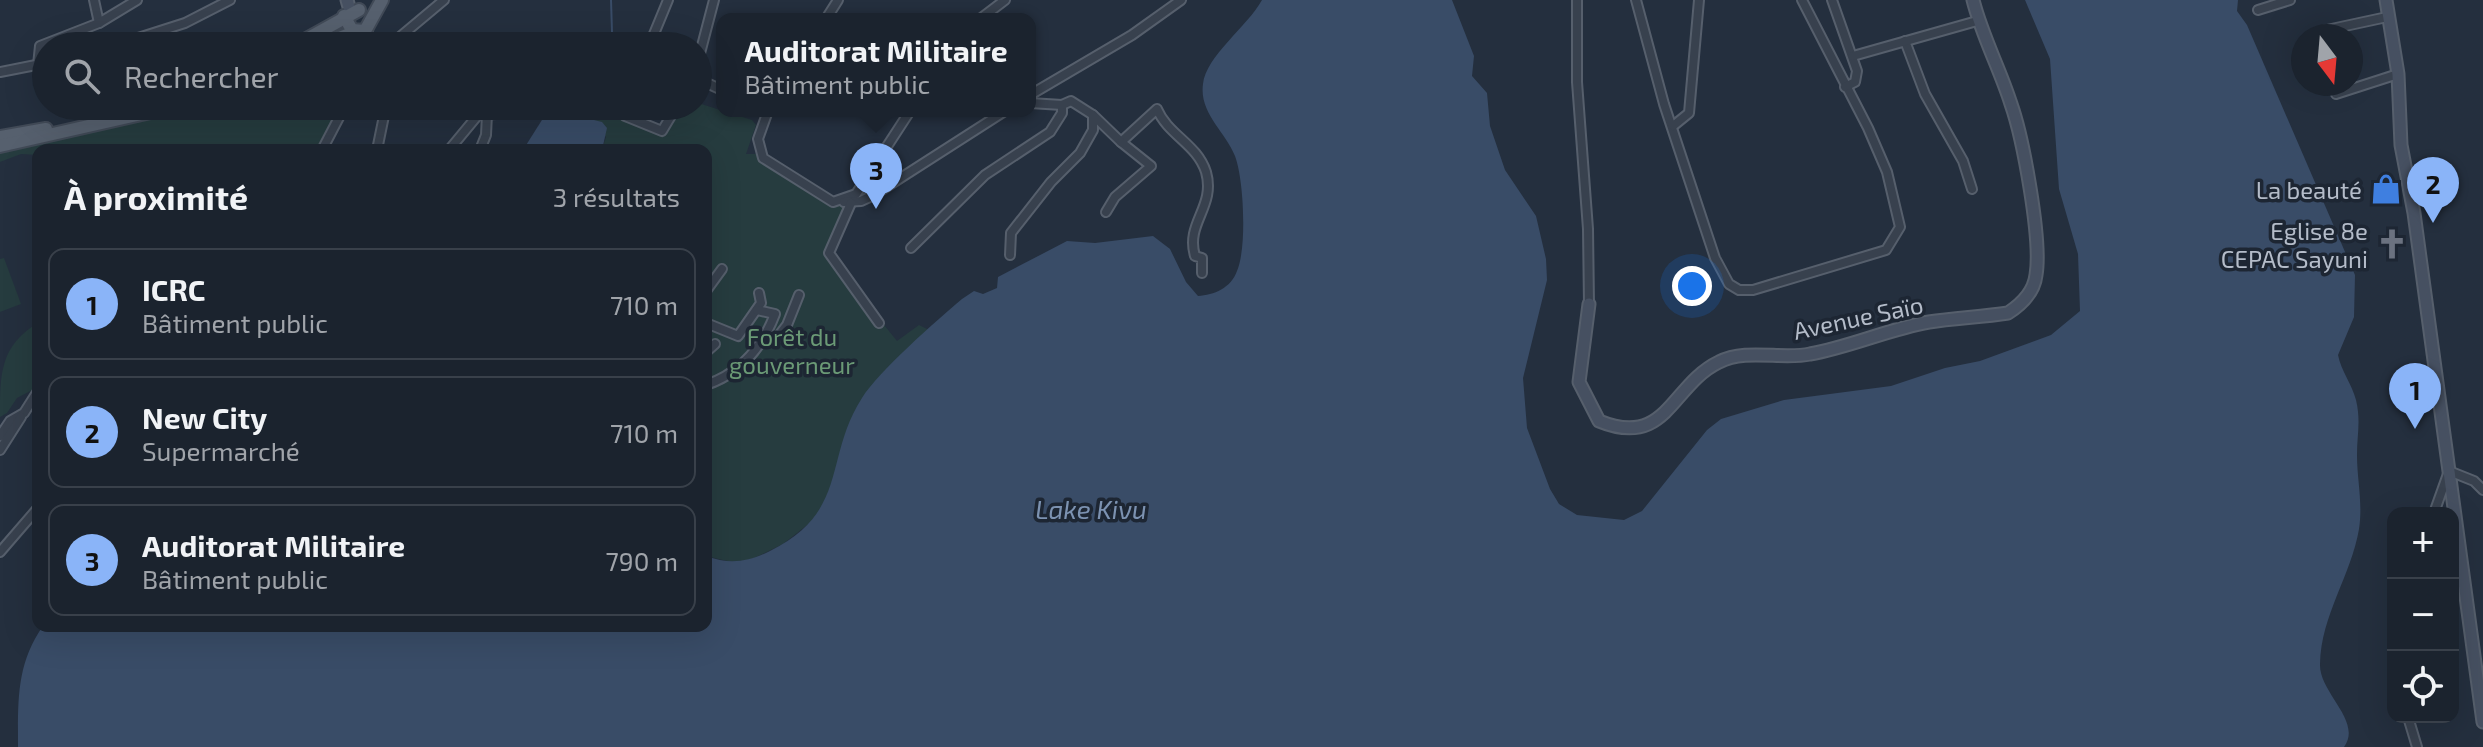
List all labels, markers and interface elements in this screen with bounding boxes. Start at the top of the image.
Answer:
popup [716,13,1036,117]
north arrow [2291,24,2363,96]
search box [32,32,712,120]
text: Auditorat Militaire [744,32,1008,68]
icon: search [60,54,104,98]
text: Rechercher [124,58,279,94]
text: Bâtiment public [744,68,930,99]
pin: 3 [850,143,902,209]
pin: 2 [2407,157,2459,223]
shop icon: La beauté [2369,172,2403,206]
place label: La beauté [2256,175,2362,204]
text: À proximité [64,176,248,217]
text: 3 résultats [553,181,680,212]
place label: Eglise 8e CEPAC Sayuni [2221,216,2368,273]
church icon: Eglise 8e CEPAC Sayuni [2375,227,2409,261]
your location [1672,266,1712,306]
text: ICRC [142,271,205,307]
text: 1 [86,289,98,320]
text: 710 m [610,289,678,320]
street label: Avenue Saïo [1790,289,1926,345]
text: Bâtiment public [142,307,328,338]
park label: Forêt du gouverneur [729,322,855,379]
pin: 1 [2389,363,2441,429]
text: New City [142,399,267,435]
text: 2 [84,417,100,448]
text: 710 m [610,417,678,448]
text: Supermarché [142,435,300,466]
water label: Lake Kivu [1035,493,1147,524]
map controls [2387,507,2459,723]
button: + [2387,507,2459,579]
text: Auditorat Militaire [142,527,405,563]
text: 3 [85,545,99,576]
text: 790 m [606,545,678,576]
text: Bâtiment public [142,563,328,594]
button: − [2387,579,2459,651]
button: locate [2387,651,2459,723]

